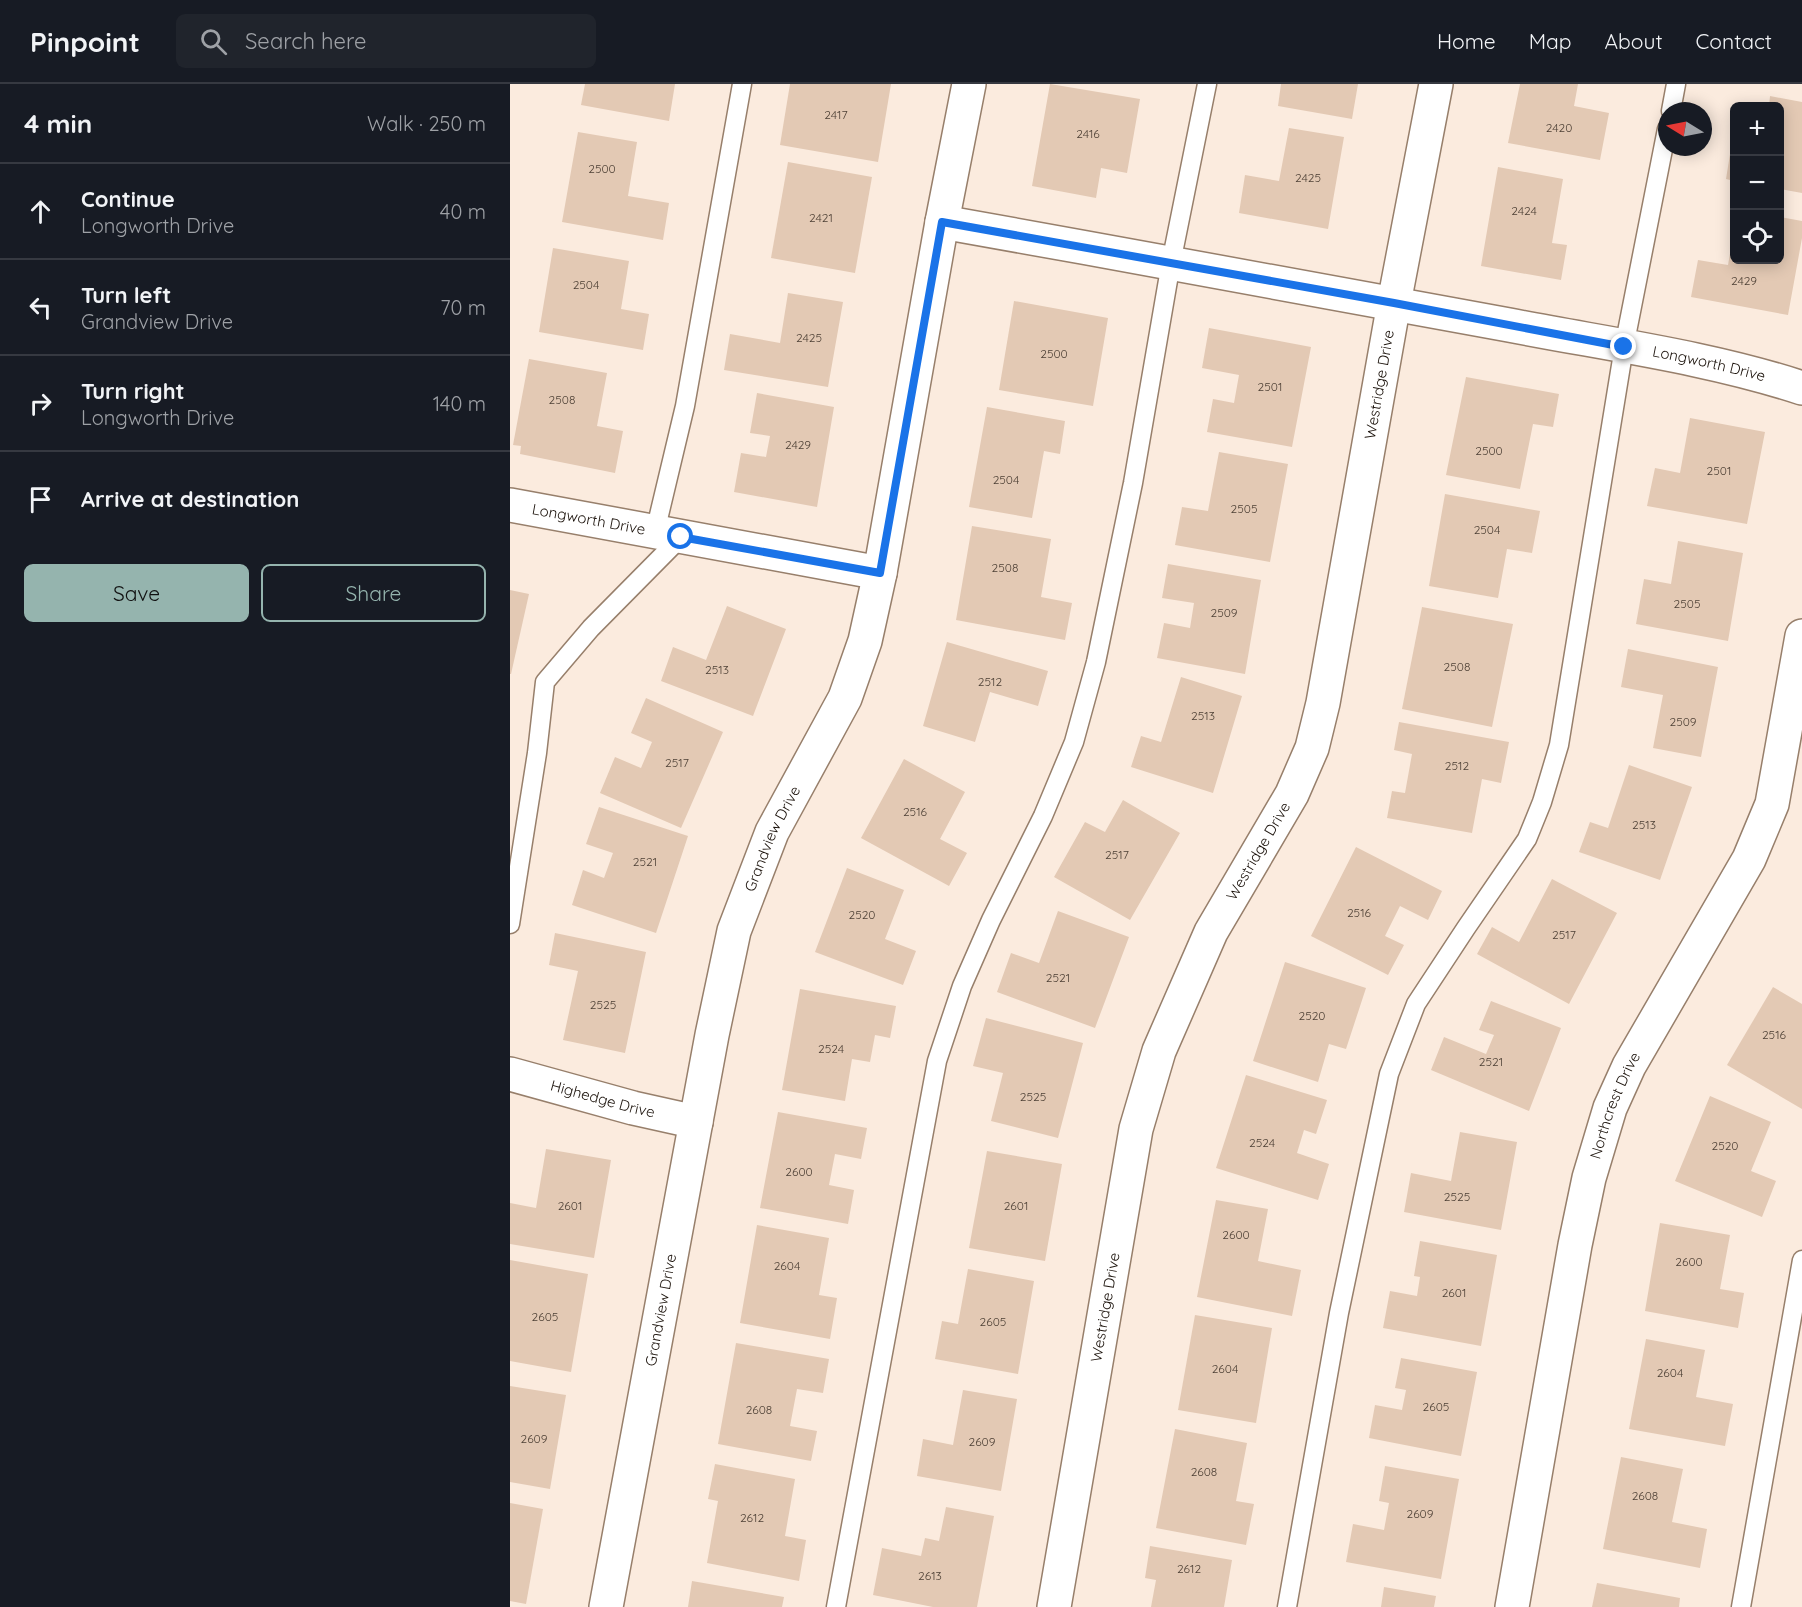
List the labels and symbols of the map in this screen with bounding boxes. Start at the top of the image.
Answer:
north arrow [1658,102,1712,156]
house number: 2417 [824,107,848,122]
house number: 2420 [1546,120,1572,135]
house number: 2416 [1076,126,1100,141]
house number: 2500 [588,161,616,176]
house number: 2425 [1295,170,1321,185]
house number: 2424 [1511,203,1537,218]
house number: 2421 [809,210,833,225]
house number: 2429 [1731,273,1757,288]
house number: 2504 [573,277,599,292]
street label: Westridge Drive [1360,328,1398,441]
house number: 2425 [796,330,822,345]
route end [1610,333,1636,359]
street label: Longworth Drive [1651,341,1768,385]
house number: 2500 [1040,346,1068,361]
house number: 2501 [1258,379,1282,394]
house number: 2508 [549,392,575,407]
house number: 2429 [785,437,811,452]
house number: 2500 [1475,443,1503,458]
house number: 2501 [1707,463,1731,478]
house number: 2504 [993,472,1019,487]
street label: Longworth Drive [530,499,647,539]
house number: 2505 [1231,501,1257,516]
house number: 2504 [1474,522,1500,537]
route start [667,523,693,549]
house number: 2508 [992,560,1018,575]
house number: 2505 [1674,596,1700,611]
house number: 2509 [1210,605,1238,620]
house number: 2508 [1444,659,1470,674]
house number: 2513 [705,662,729,677]
house number: 2512 [978,674,1002,689]
house number: 2513 [1191,708,1215,723]
house number: 2509 [1669,714,1697,729]
house number: 2517 [665,755,689,770]
house number: 2512 [1445,758,1469,773]
street label: Grandview Drive [740,782,804,894]
street label: Westridge Drive [1222,798,1294,903]
house number: 2516 [903,804,928,819]
house number: 2513 [1632,817,1656,832]
house number: 2517 [1105,847,1129,862]
house number: 2521 [633,854,657,869]
house number: 2516 [1347,905,1372,920]
house number: 2520 [849,907,875,922]
house number: 2517 [1552,927,1576,942]
house number: 2521 [1046,970,1070,985]
house number: 2525 [590,997,616,1012]
house number: 2520 [1299,1008,1325,1023]
house number: 2516 [1762,1027,1787,1042]
house number: 2524 [818,1041,844,1056]
street label: Northcrest Drive [1585,1048,1644,1161]
house number: 2521 [1479,1054,1503,1069]
street label: Highedge Drive [548,1076,657,1122]
house number: 2525 [1020,1089,1046,1104]
house number: 2524 [1249,1135,1275,1150]
house number: 2520 [1712,1138,1738,1153]
house number: 2600 [785,1164,813,1179]
house number: 2525 [1444,1189,1470,1204]
house number: 2601 [558,1198,582,1213]
house number: 2601 [1004,1198,1028,1213]
house number: 2600 [1222,1227,1250,1242]
street label: Westridge Drive [1086,1251,1124,1363]
street label: Grandview Drive [641,1252,680,1368]
house number: 2600 [1675,1254,1703,1269]
house number: 2604 [774,1258,800,1273]
house number: 2601 [1442,1285,1466,1300]
house number: 2605 [532,1309,558,1324]
house number: 2605 [980,1314,1006,1329]
house number: 2604 [1212,1361,1238,1376]
house number: 2604 [1657,1365,1683,1380]
house number: 2605 [1423,1399,1449,1414]
house number: 2608 [746,1402,772,1417]
house number: 2609 [521,1431,548,1446]
house number: 2609 [969,1434,996,1449]
house number: 2608 [1191,1464,1217,1479]
house number: 2608 [1632,1488,1658,1503]
house number: 2609 [1407,1506,1434,1521]
house number: 2612 [740,1510,764,1525]
house number: 2612 [1177,1561,1201,1576]
house number: 2613 [918,1568,942,1583]

